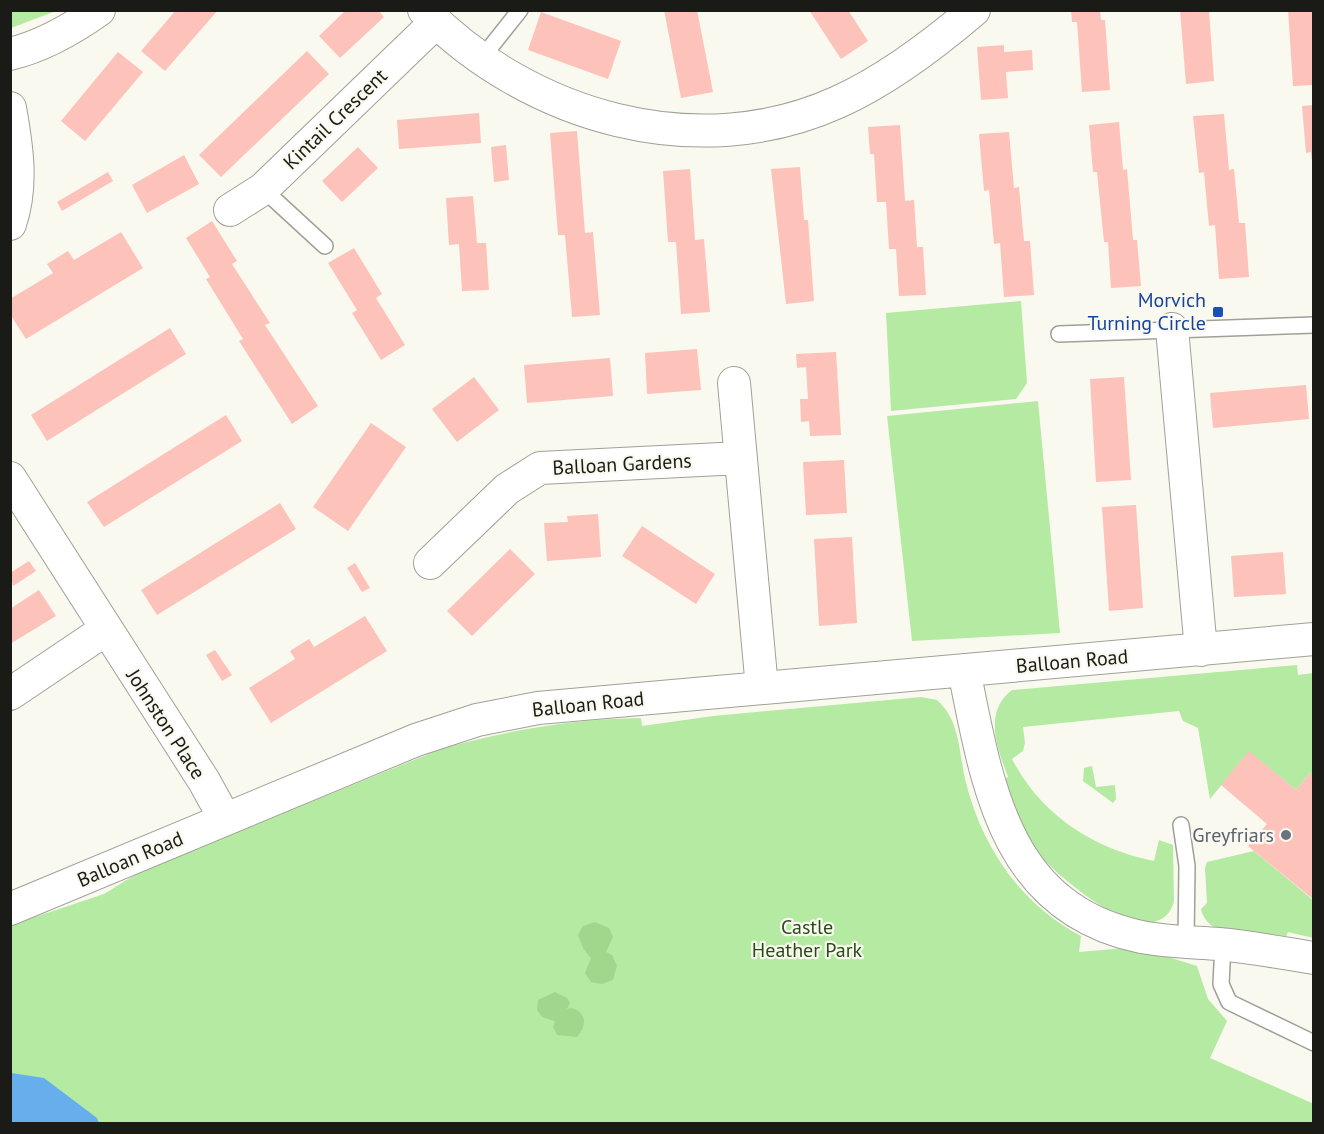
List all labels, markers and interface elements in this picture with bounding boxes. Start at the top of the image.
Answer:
street label: Kintail Crescent [278,63,393,175]
place label: Morvich Turning Circle [1088,287,1206,336]
marker: Morvich Turning Circle [1211,305,1225,319]
street label: Balloan Gardens [552,447,692,481]
street label: Balloan Road [1015,643,1129,679]
street label: Johnston Place [120,663,211,784]
street label: Balloan Road [531,685,645,723]
place label: Greyfriars [1192,822,1274,848]
street label: Balloan Road [73,825,187,893]
marker: Greyfriars [1279,828,1293,842]
park label: Castle Heather Park [752,914,863,963]

